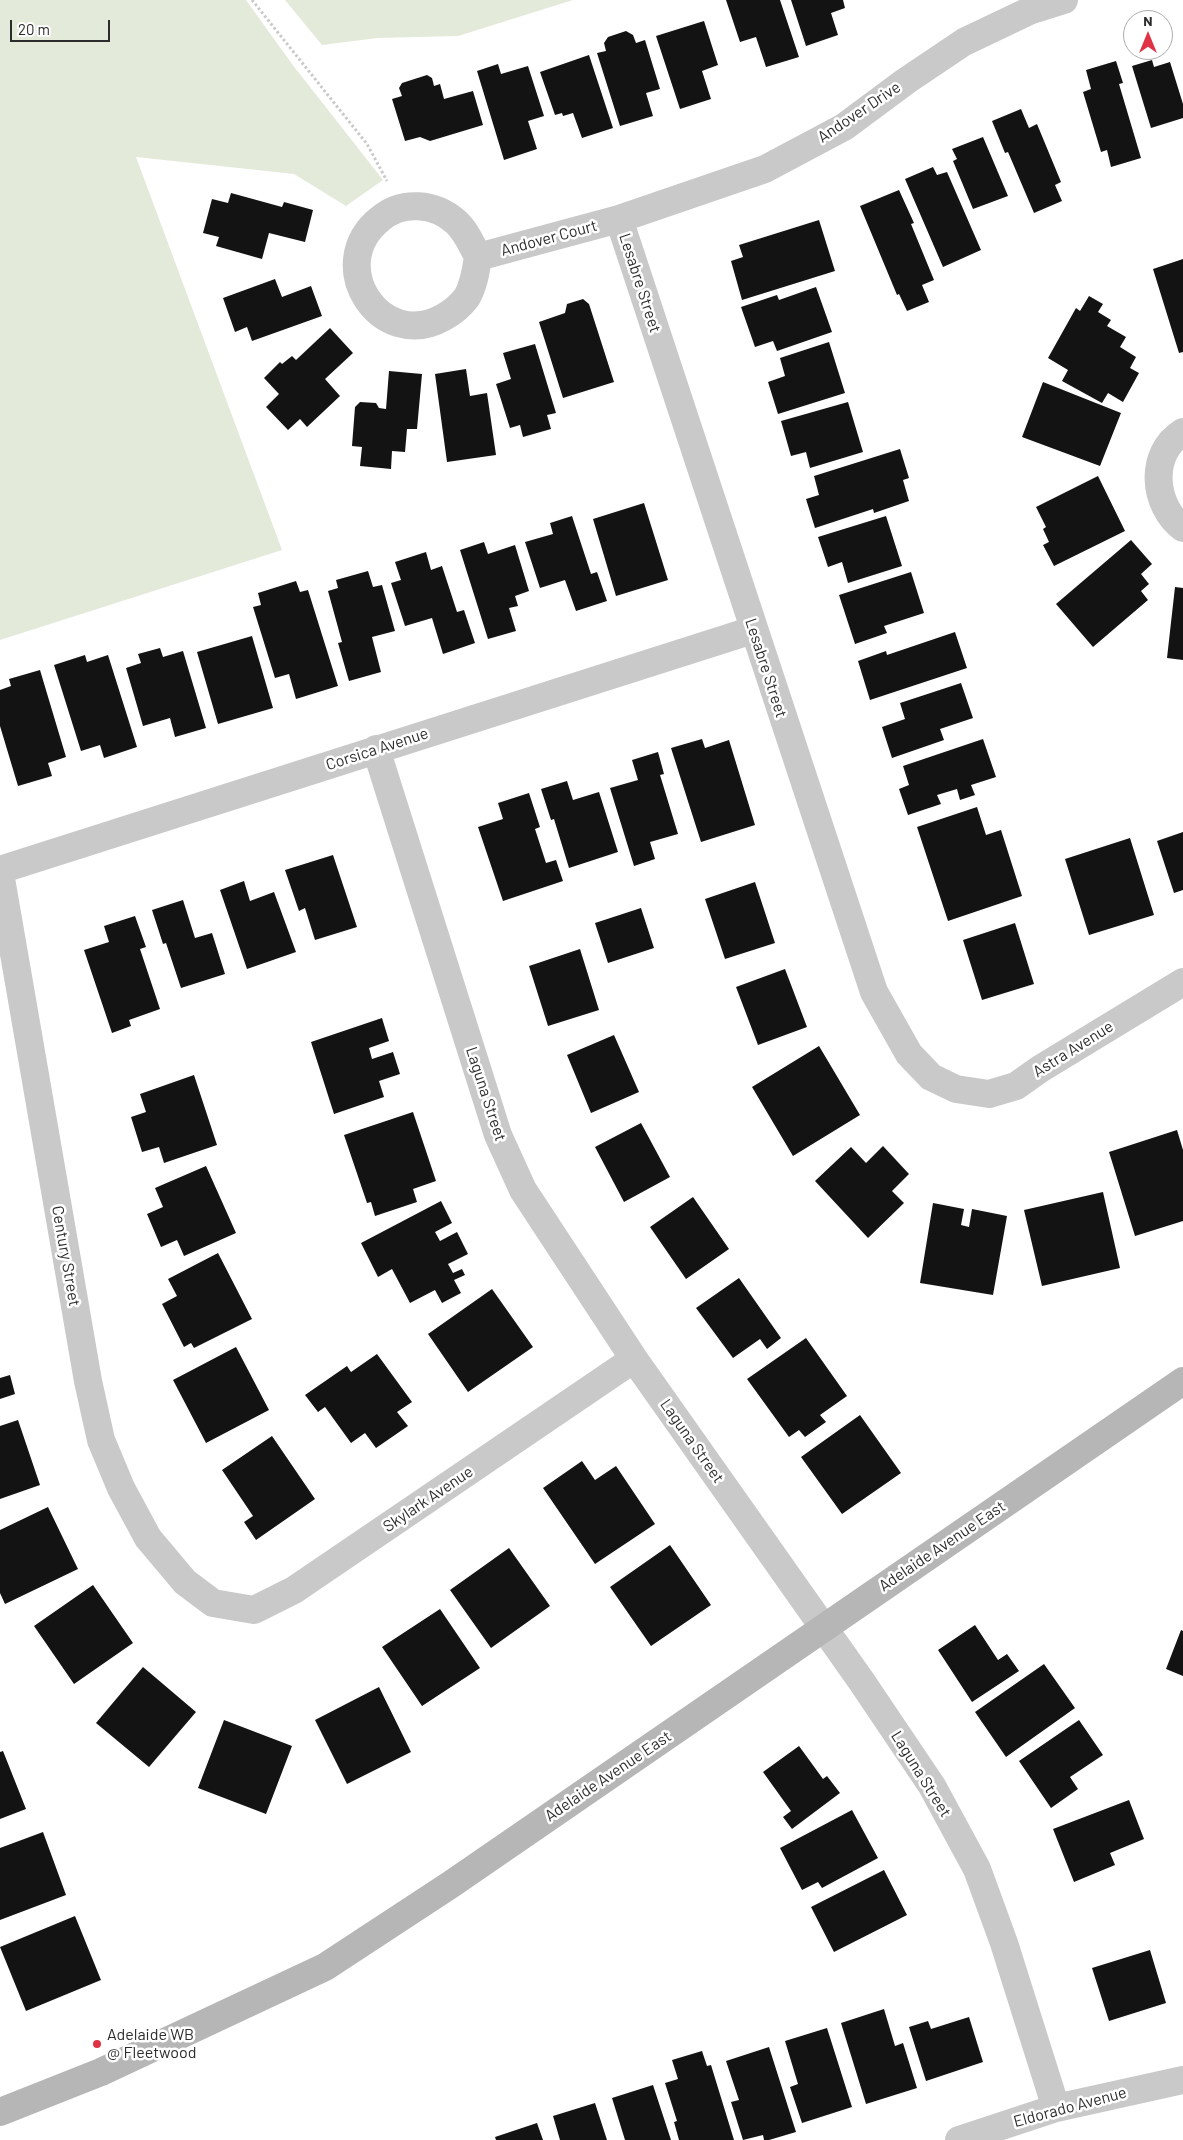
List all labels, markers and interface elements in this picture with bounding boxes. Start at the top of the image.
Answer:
scale bar [12,10,112,42]
north arrow [1123,10,1173,60]
text: N [1143,12,1153,29]
text: 20 m [18,20,50,38]
street label: Andover Drive [814,77,904,147]
street label: Andover Court [499,216,599,260]
street label: Lesabre Street [615,231,665,335]
street label: Lesabre Street [741,616,791,720]
street label: Corsica Avenue [323,723,431,775]
street label: Astra Avenue [1029,1017,1117,1081]
street label: Laguna Street [462,1044,510,1144]
street label: Century Street [48,1204,84,1308]
street label: Laguna Street [656,1395,728,1487]
street label: Skylark Avenue [379,1462,477,1536]
street label: Adelaide Avenue East [875,1496,1009,1596]
street label: Adelaide Avenue East [541,1726,675,1826]
street label: Laguna Street [887,1727,955,1821]
place label: Adelaide WB @ Fleetwood [107,2025,196,2063]
marker: Adelaide WB @ Fleetwood [91,2038,103,2050]
street label: Eldorado Avenue [1011,2083,1129,2131]

